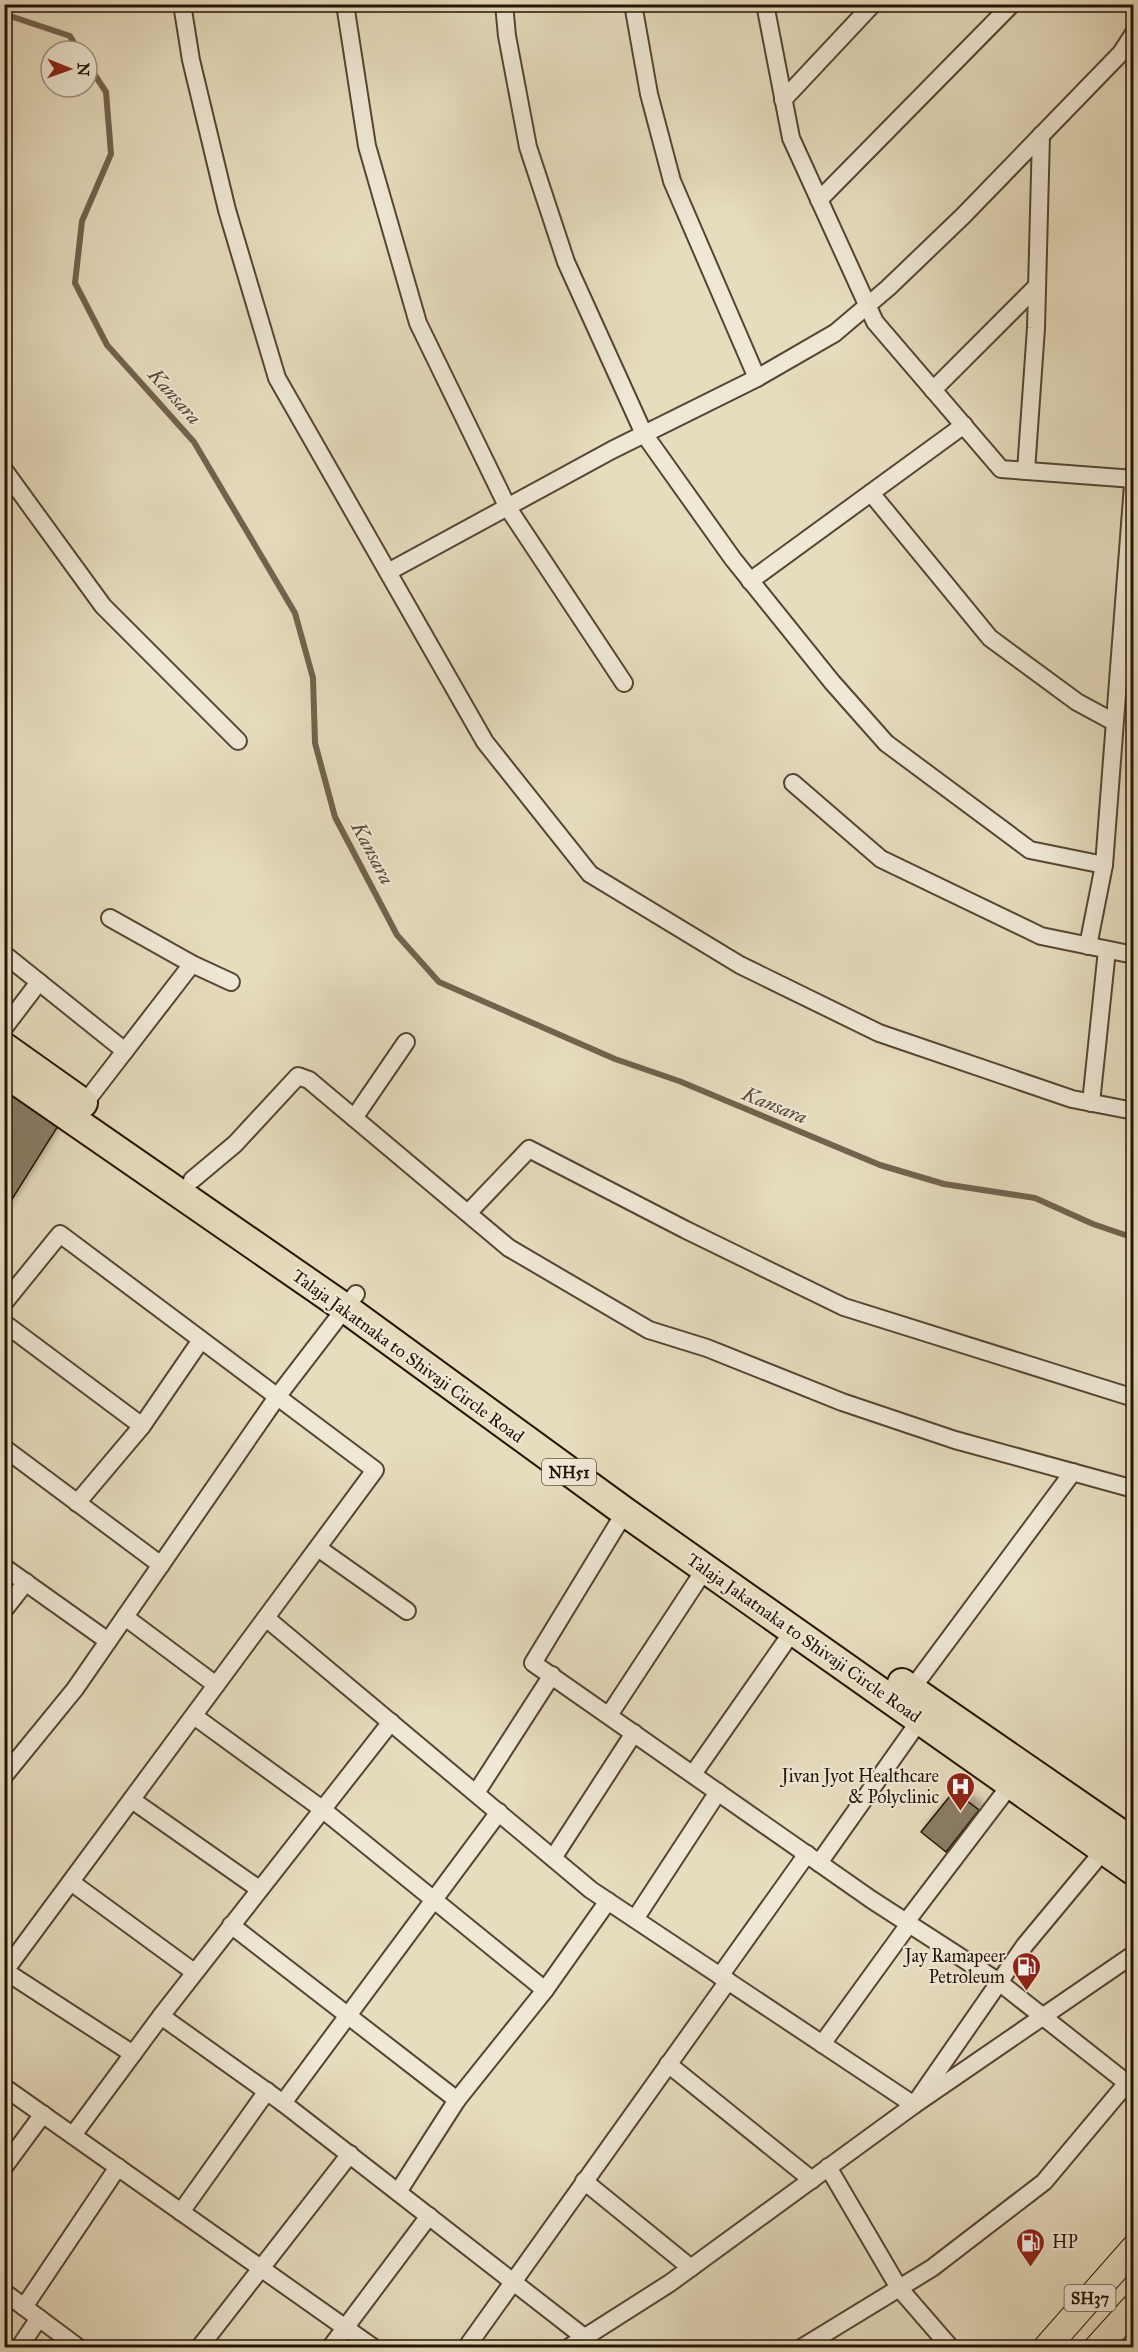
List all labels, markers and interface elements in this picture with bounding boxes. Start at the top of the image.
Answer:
north arrow [39,39,99,99]
text: N [74,62,93,77]
water label: Kansara [143,362,206,429]
water label: Kansara [346,817,399,888]
water label: Kansara [738,1081,811,1129]
street label: Talaja Jakatnaka to Shivaji Circle Road [287,1264,528,1448]
road number: NH51 [542,1459,596,1485]
street label: Talaja Jakatnaka to Shivaji Circle Road [682,1548,925,1728]
place label: Jivan Jyot Healthcare & Polyclinic [780,1765,939,1808]
hospital icon: Jivan Jyot Healthcare & Polyclinic [944,1770,976,1812]
place label: Jay Ramapeer Petroleum [903,1945,1005,1988]
fuel station icon: Jay Ramapeer Petroleum [1010,1950,1042,1992]
fuel station icon: HP [1015,2226,1047,2268]
place label: HP [1052,2231,1078,2253]
road number: SH37 [1064,2285,1116,2311]

